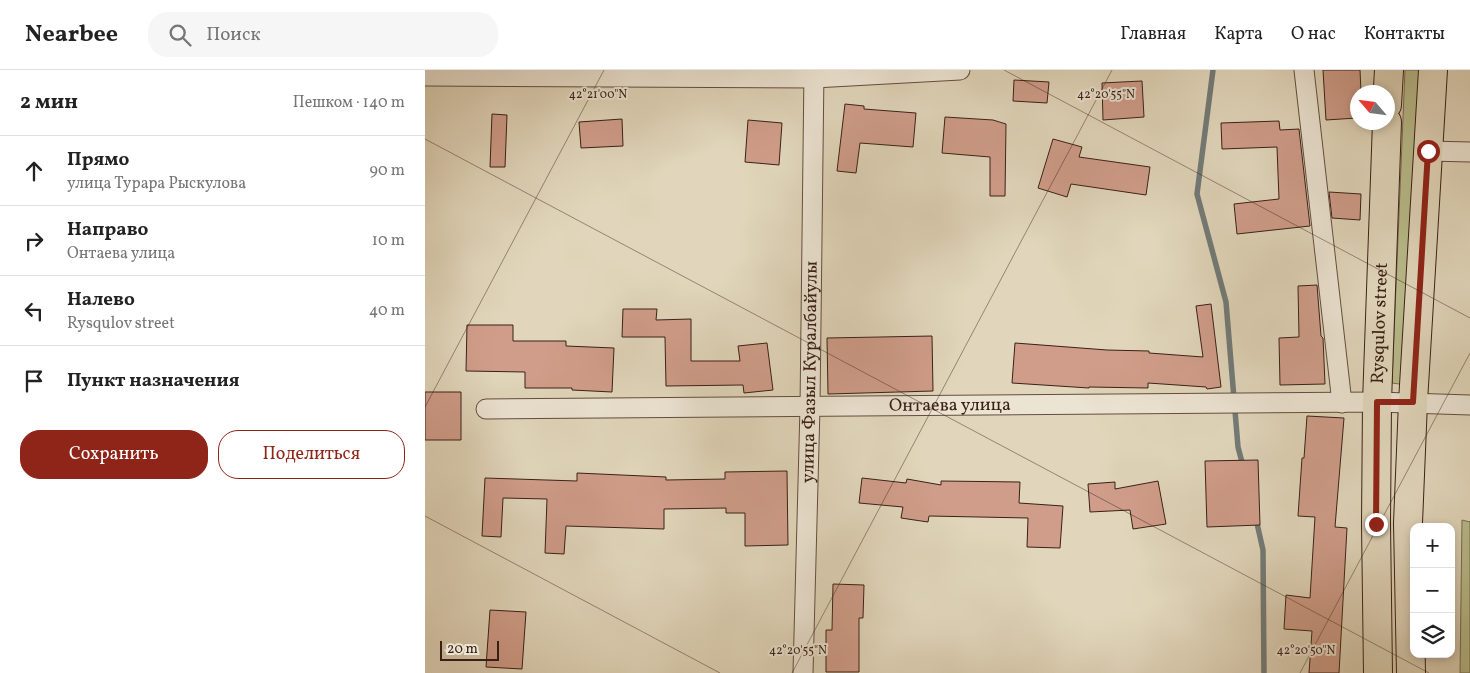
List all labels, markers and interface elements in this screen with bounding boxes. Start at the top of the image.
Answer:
search box [148,12,498,57]
text: Nearbee [25,18,118,52]
icon: search [166,21,194,49]
text: Поиск [206,22,261,48]
text: Главная [1120,22,1186,47]
text: Карта [1214,22,1263,47]
text: О нас [1291,22,1336,47]
text: Контакты [1364,22,1445,47]
north arrow [1350,85,1395,130]
text: 42°21'00"N [569,87,627,103]
text: 42°20'55"N [1077,87,1135,103]
text: 2 мин [20,88,78,117]
text: Пешком · 140 m [293,92,405,114]
route start [1417,140,1440,163]
text: Прямо [67,147,129,173]
icon: ahead [20,157,48,185]
text: 90 m [369,160,405,182]
text: улица Турара Рыскулова [67,173,246,195]
text: Направо [67,217,149,243]
icon: right [20,227,48,255]
text: 10 m [372,230,405,252]
text: Онтаева улица [67,243,175,265]
street label: улица Фазыл Куралбайулы [796,261,824,483]
street label: Rysqulov street [1365,262,1394,384]
text: Налево [67,287,135,313]
icon: left [20,297,48,325]
text: 40 m [369,300,405,322]
text: Rysqulov street [67,313,175,335]
icon: arrive [20,367,48,395]
text: Пункт назначения [67,368,240,394]
street label: Онтаева улица [889,392,1011,418]
button: Сохранить [20,430,208,479]
button: Поделиться [218,430,405,479]
route end [1365,513,1388,536]
map controls [1410,523,1455,658]
button: + [1410,523,1455,568]
button: − [1410,568,1455,613]
button: layers [1410,613,1455,658]
scale bar [440,638,499,661]
text: 20 m [447,640,478,659]
text: 42°20'55"N [769,643,827,659]
text: 42°20'50"N [1277,643,1336,659]

